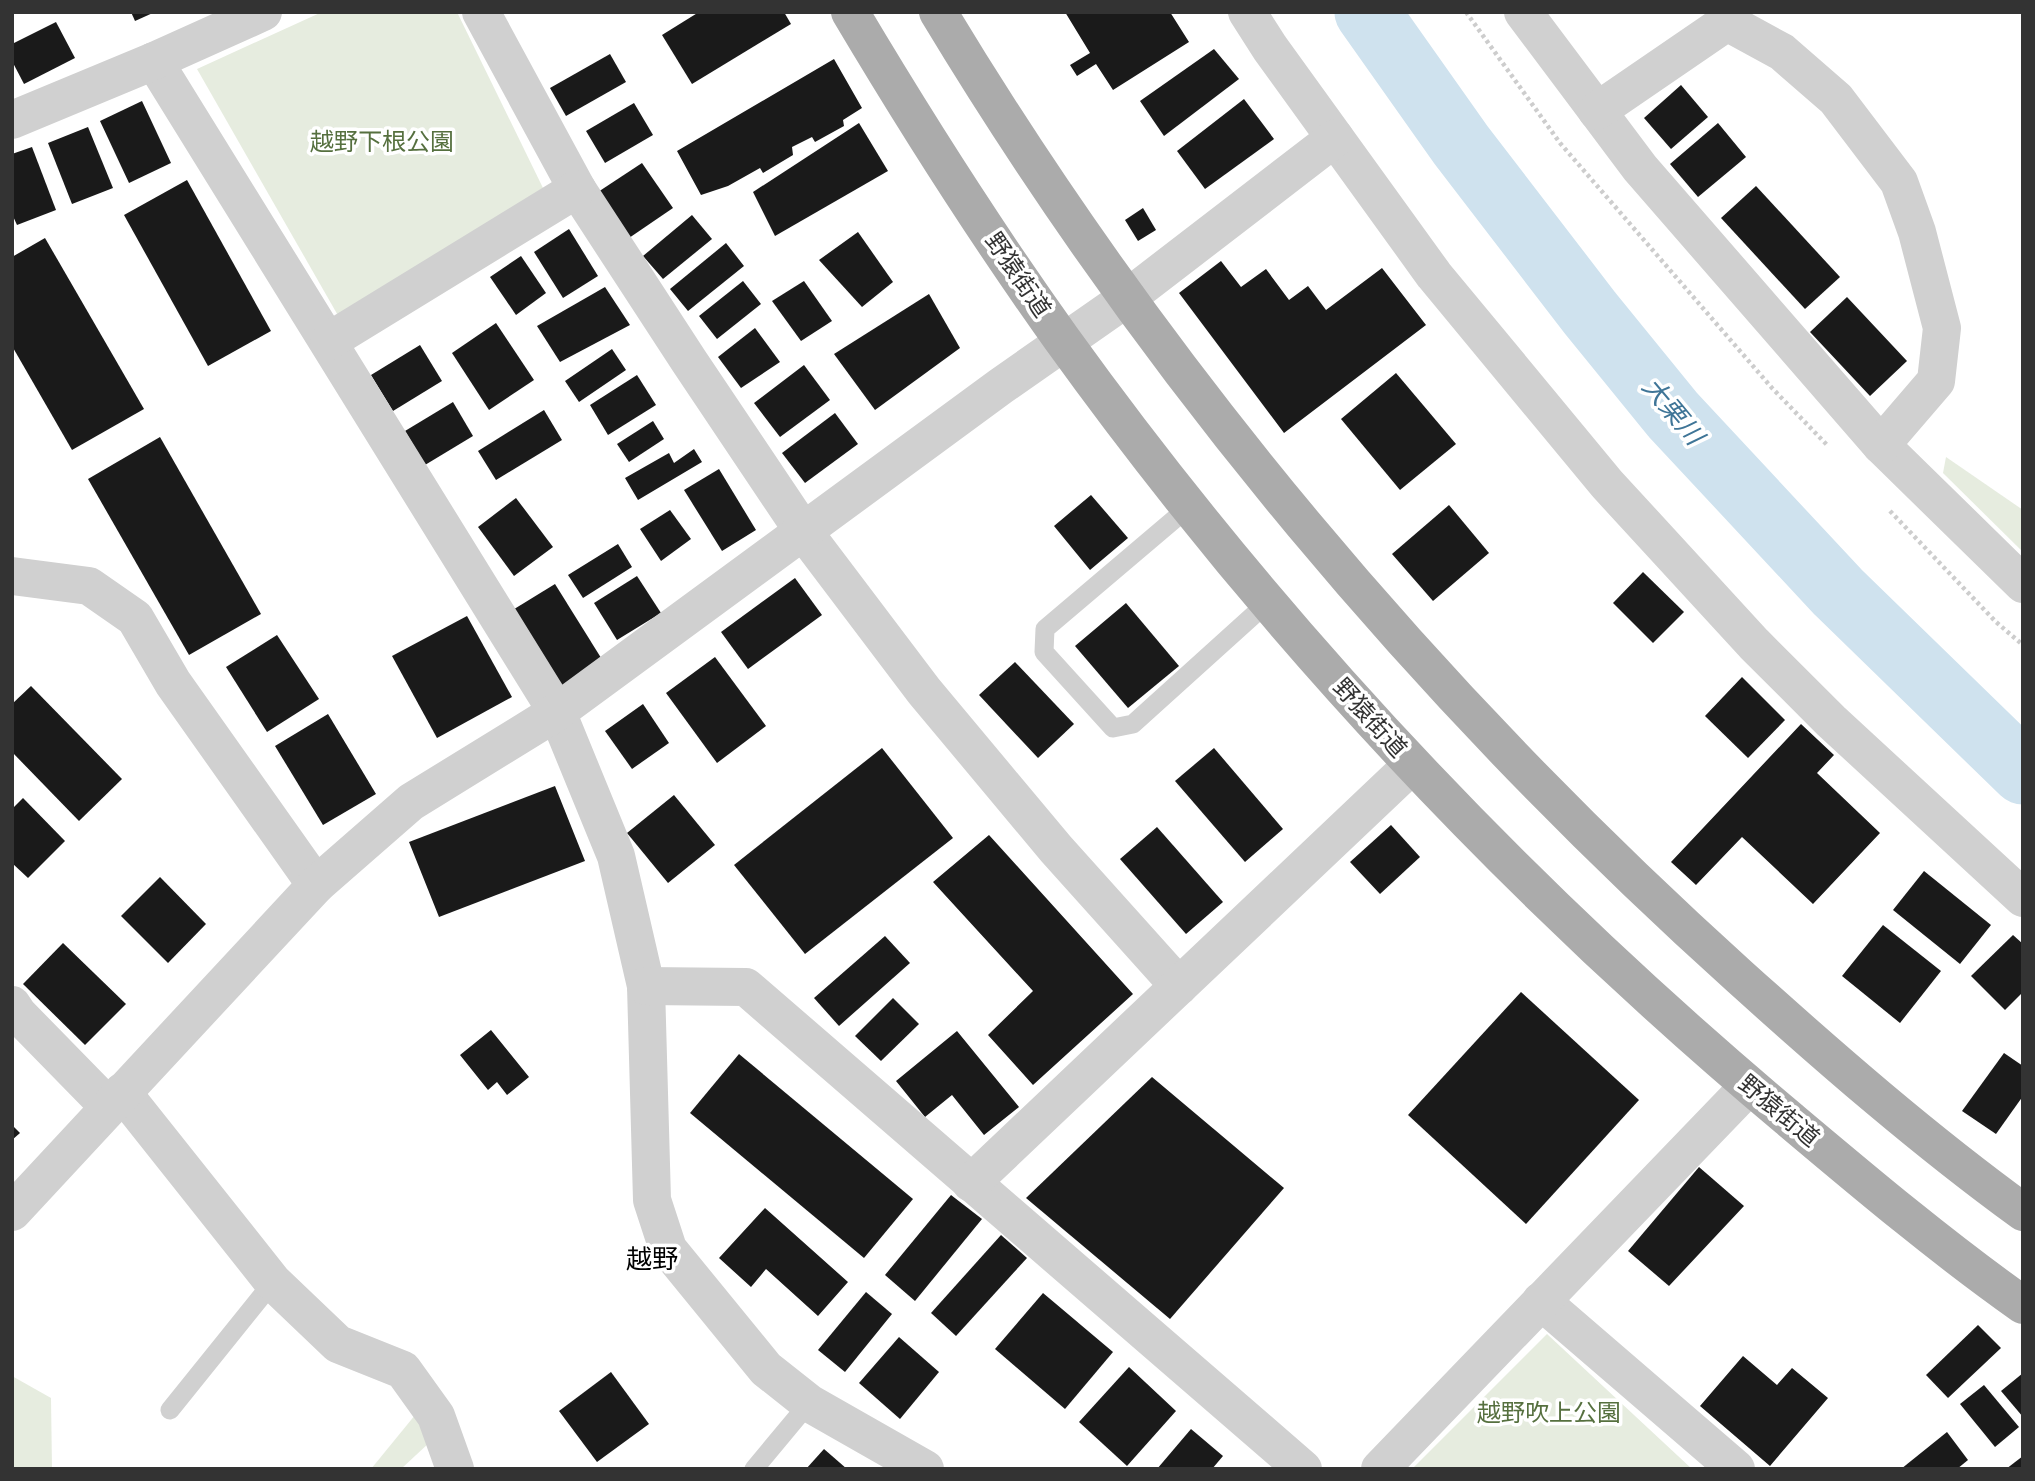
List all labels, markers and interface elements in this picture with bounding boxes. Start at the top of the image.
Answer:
park label: 越野下根公園 [310,126,454,156]
street label: 野猿街道 [980,226,1058,323]
water label: 大栗川 [1636,370,1713,453]
street label: 野猿街道 [1327,672,1414,763]
street label: 野猿街道 [1733,1068,1826,1153]
district label: 越野 [626,1242,678,1275]
park label: 越野吹上公園 [1477,1397,1621,1427]

